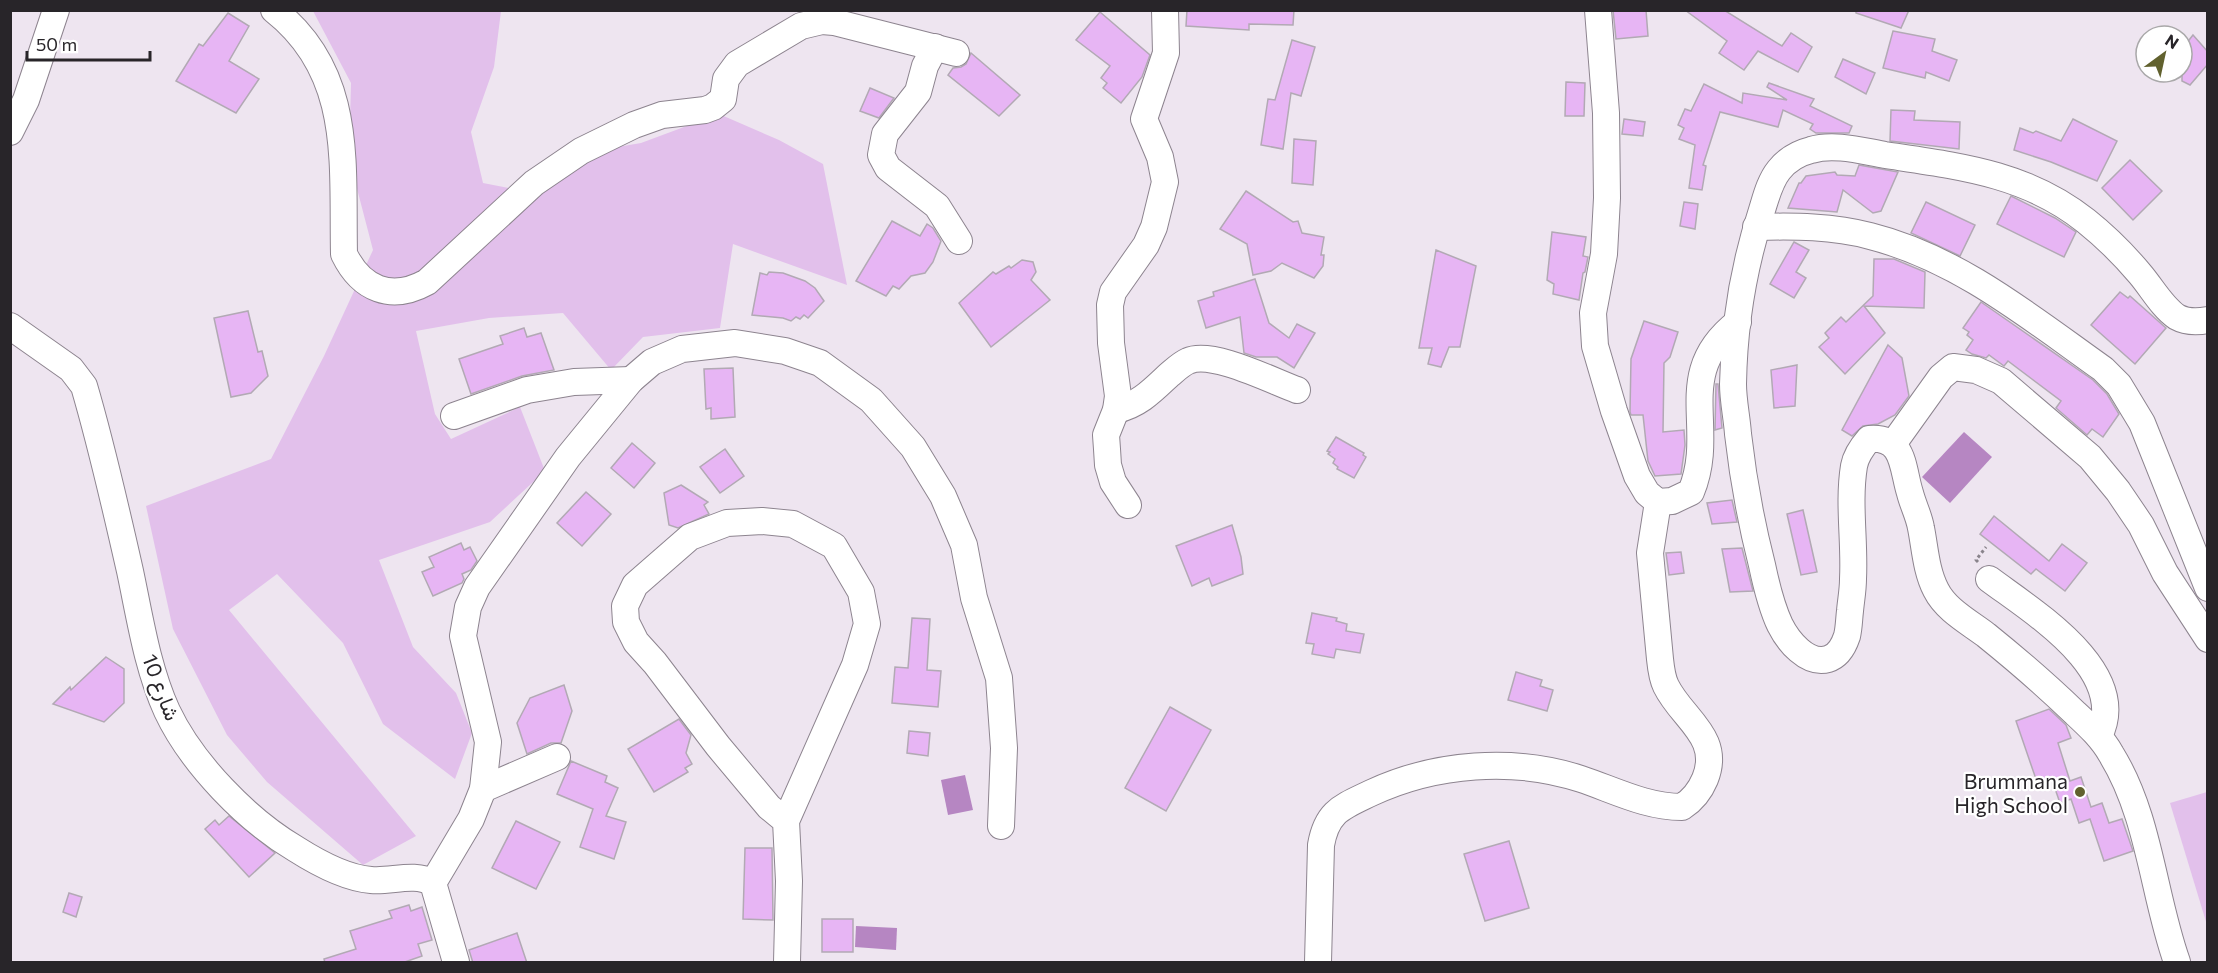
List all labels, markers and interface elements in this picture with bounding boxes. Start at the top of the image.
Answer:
scale bar [27,24,150,62]
north arrow [2134,24,2194,84]
text: N [2162,30,2183,52]
text: 50 m [36,33,77,55]
street label: شارع 10 [135,650,186,725]
place label: Brummana High School [1954,768,2068,817]
marker: Brummana High School [2073,785,2087,799]

